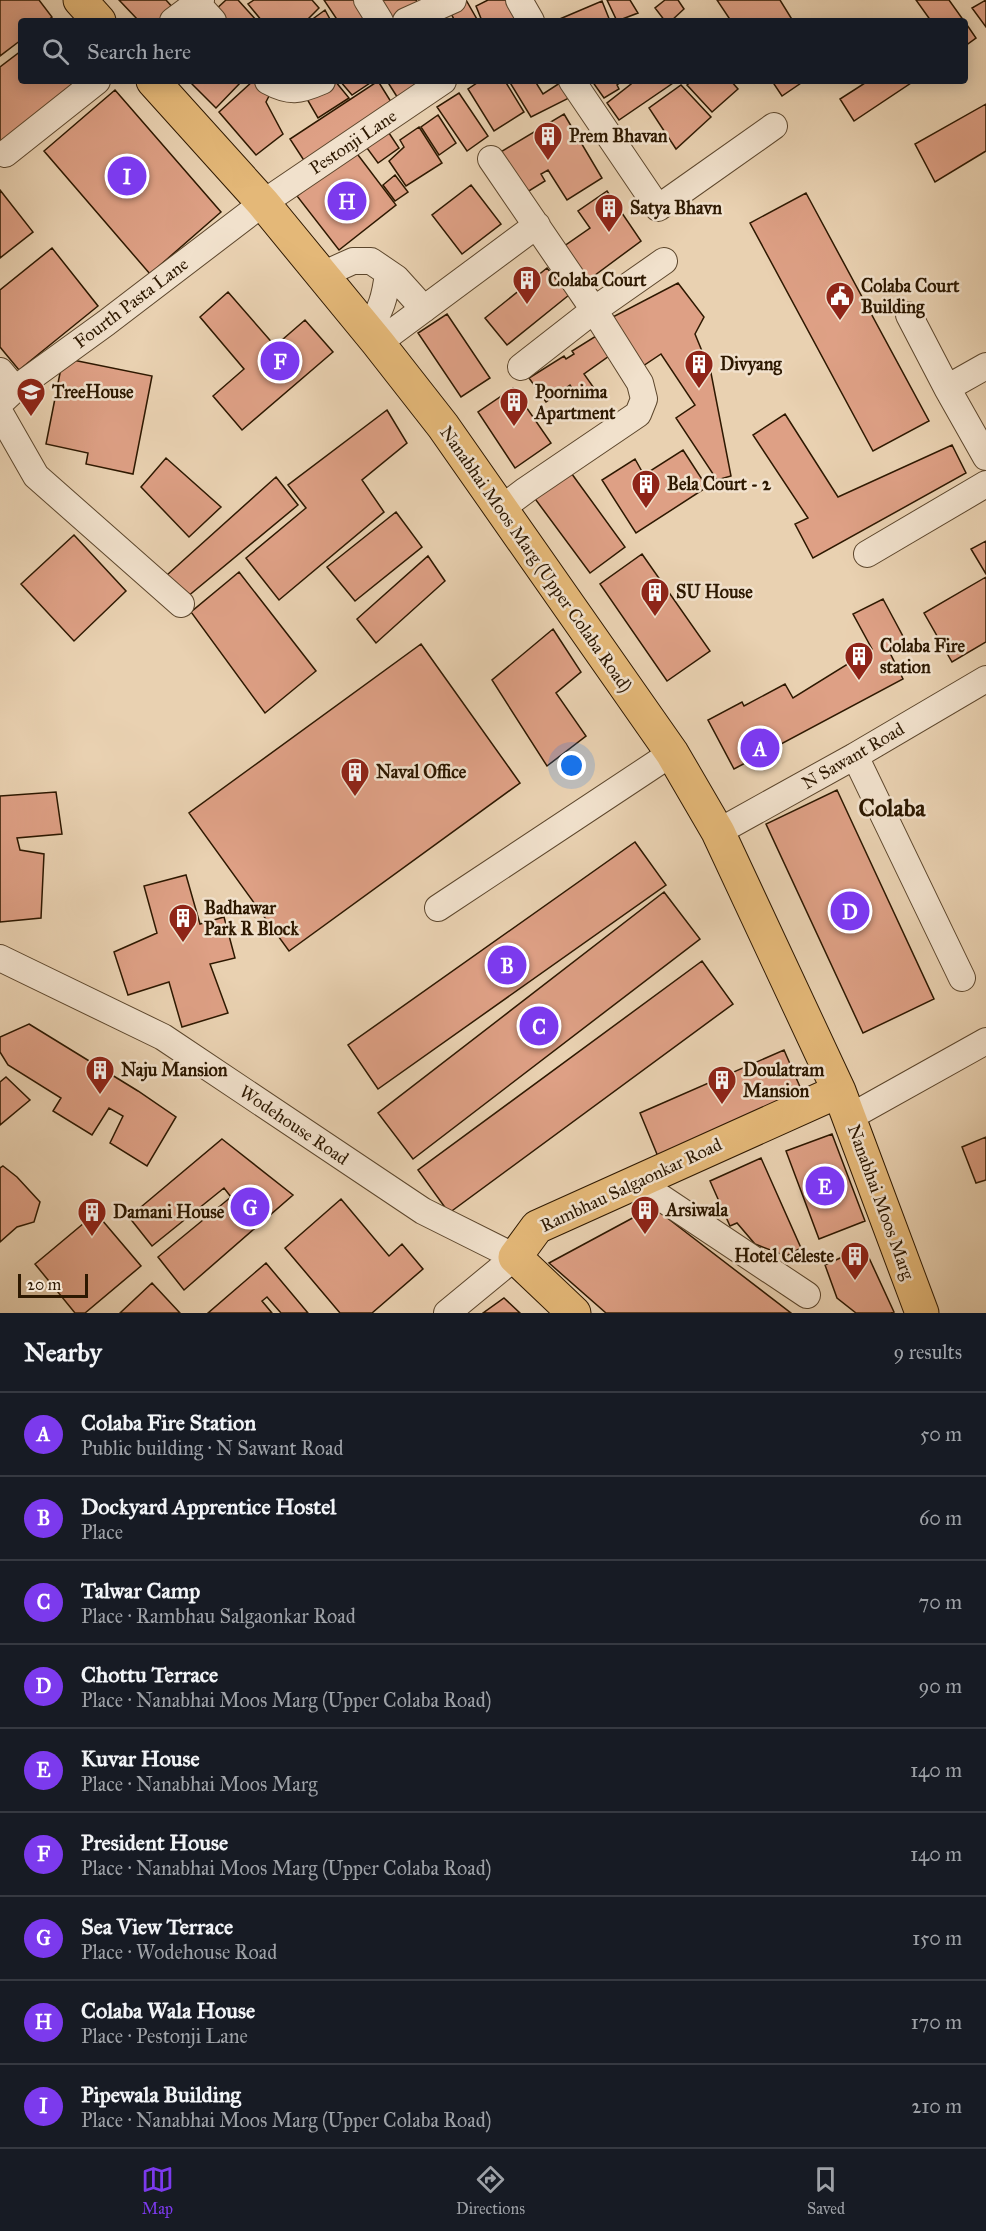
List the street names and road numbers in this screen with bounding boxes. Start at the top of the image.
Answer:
street label: Pestonji Lane [305,105,401,179]
street label: Fourth Pasta Lane [70,253,192,353]
street label: Nanabhai Moos Marg (Upper Colaba Road) [434,422,637,697]
street label: N Sawant Road [798,718,908,794]
street label: Wodehouse Road [235,1080,353,1170]
street label: Nanabhai Moos Marg [842,1121,919,1283]
street label: Rambhau Salgaonkar Road [537,1133,726,1238]

